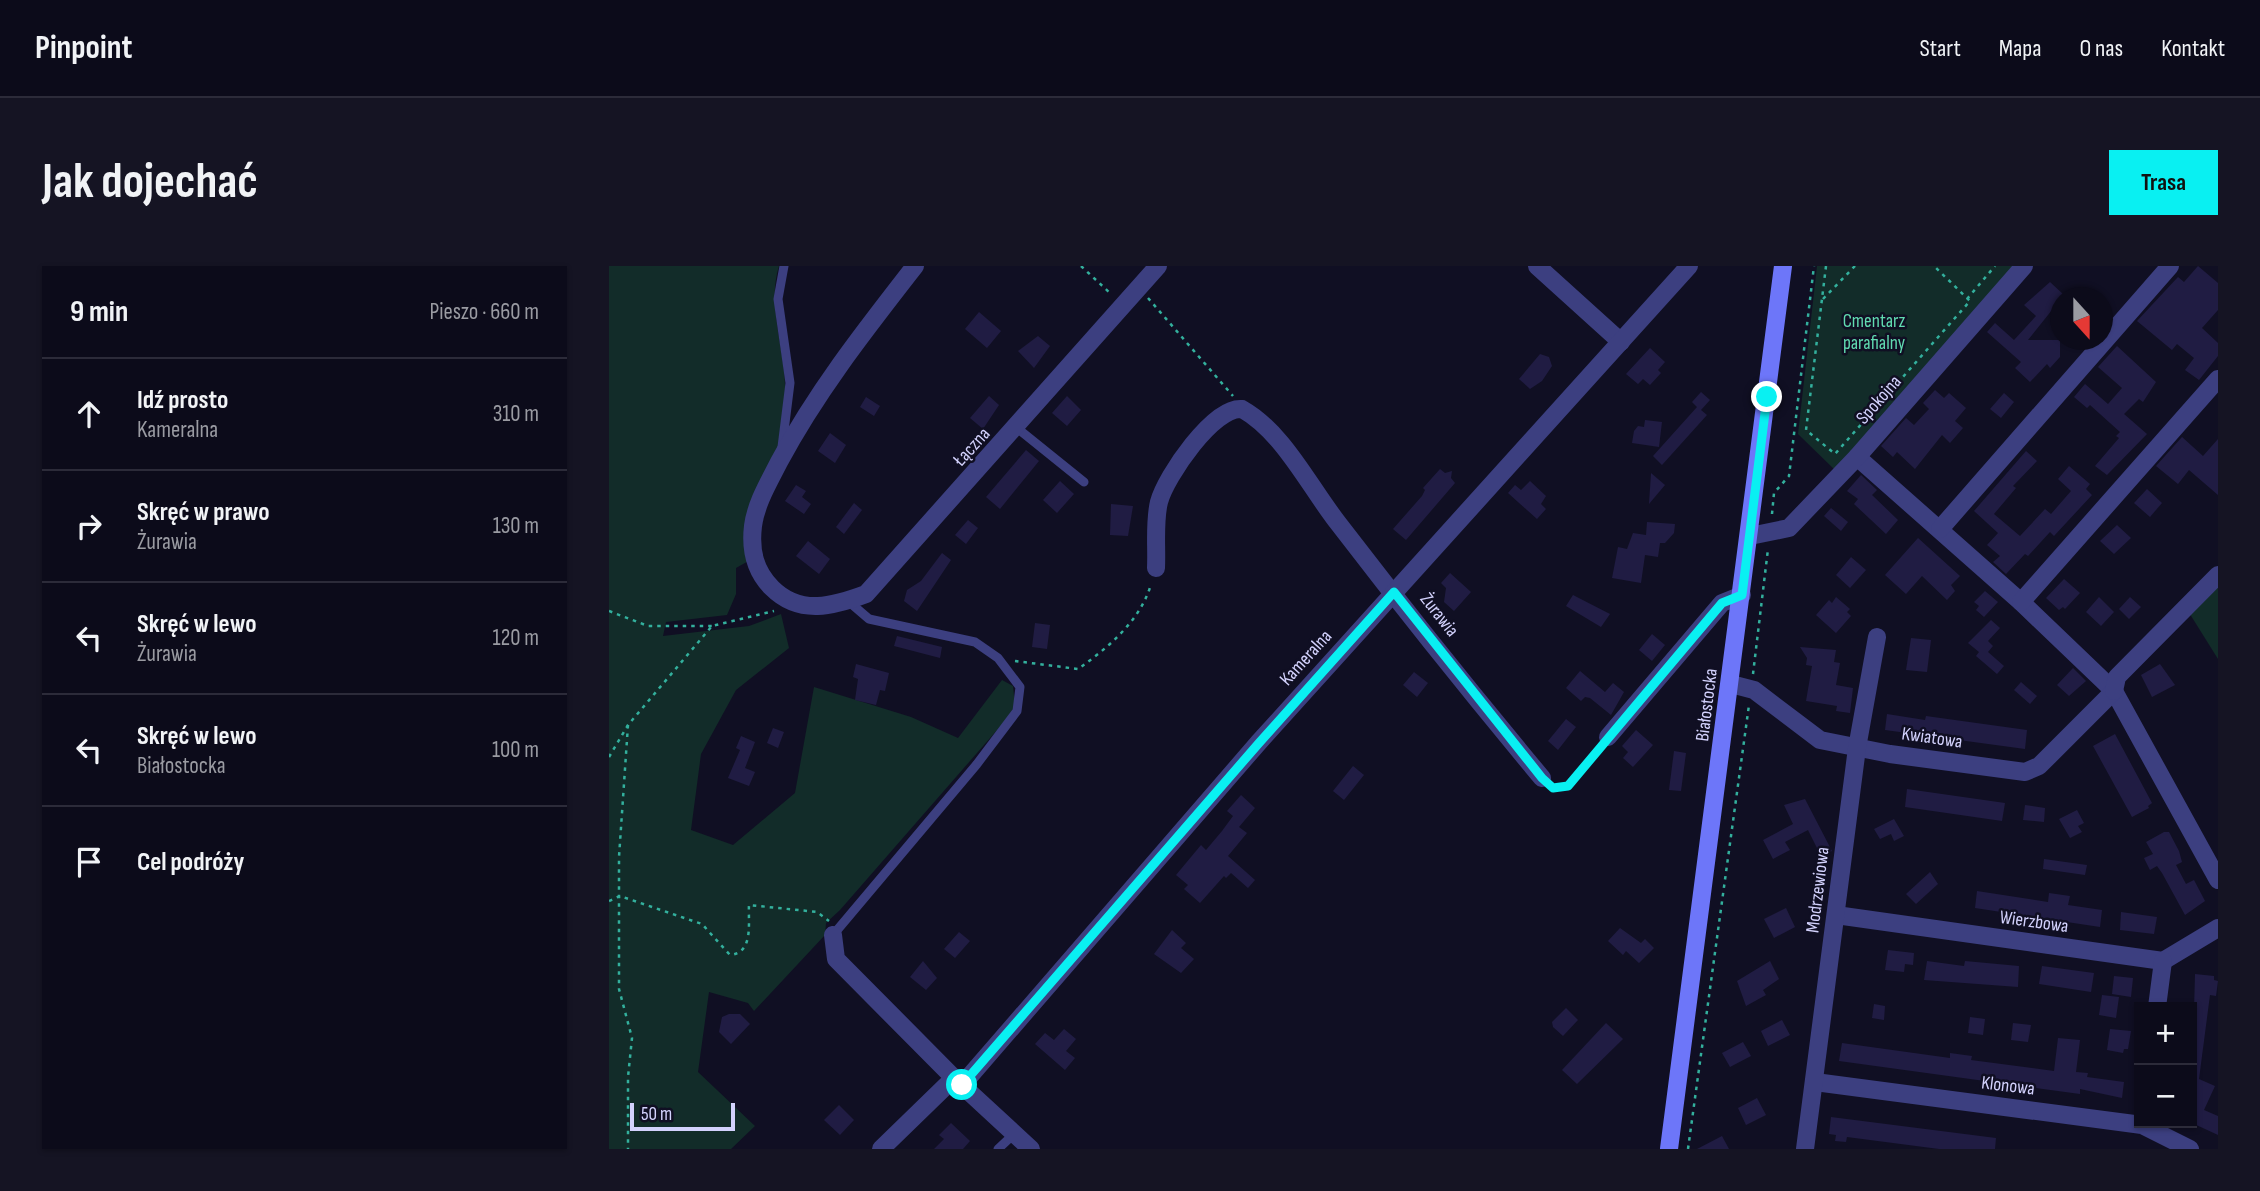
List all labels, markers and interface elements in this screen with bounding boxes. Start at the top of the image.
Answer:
text: Pinpoint [35,28,132,68]
text: Start [1920,34,1961,63]
text: Mapa [1999,34,2041,63]
text: O nas [2079,34,2123,63]
text: Kontakt [2161,34,2225,63]
button: Trasa [2109,150,2218,215]
text: Jak dojechać [42,153,258,212]
north arrow [2050,287,2113,350]
text: 9 min [70,294,128,330]
text: Pieszo · 660 m [430,298,539,326]
park label: Cmentarz parafialny [1843,310,1906,355]
street label: Spokojna [1851,371,1907,429]
route end [1751,381,1782,412]
text: Idź prosto [137,385,228,416]
icon: ahead [70,395,108,433]
text: 310 m [493,400,539,428]
text: Kameralna [137,416,218,444]
street label: Łączna [948,423,995,472]
text: Skręć w prawo [137,497,270,528]
icon: right [70,507,108,545]
text: 130 m [493,512,539,540]
text: Żurawia [137,528,197,556]
street label: Żurawia [1415,588,1463,642]
text: Skręć w lewo [137,609,257,640]
icon: left [70,619,108,657]
text: 120 m [493,624,539,652]
street label: Kameralna [1275,625,1337,691]
text: Żurawia [137,640,197,668]
street label: Białostocka [1691,667,1723,743]
text: Skręć w lewo [137,721,257,752]
street label: Kwiatowa [1900,722,1964,754]
icon: left [70,731,108,769]
text: 100 m [492,736,539,764]
text: Białostocka [137,752,226,780]
icon: arrive [70,843,108,881]
street label: Modrzewiowa [1801,846,1835,934]
text: Cel podróży [137,847,244,878]
street label: Wierzbowa [1998,906,2070,938]
map controls [2134,1002,2197,1128]
button: + [2134,1002,2197,1065]
button: − [2134,1065,2197,1128]
route start [946,1069,977,1100]
street label: Klonowa [1980,1071,2036,1101]
scale bar [630,1100,735,1132]
text: 50 m [641,1103,672,1126]

